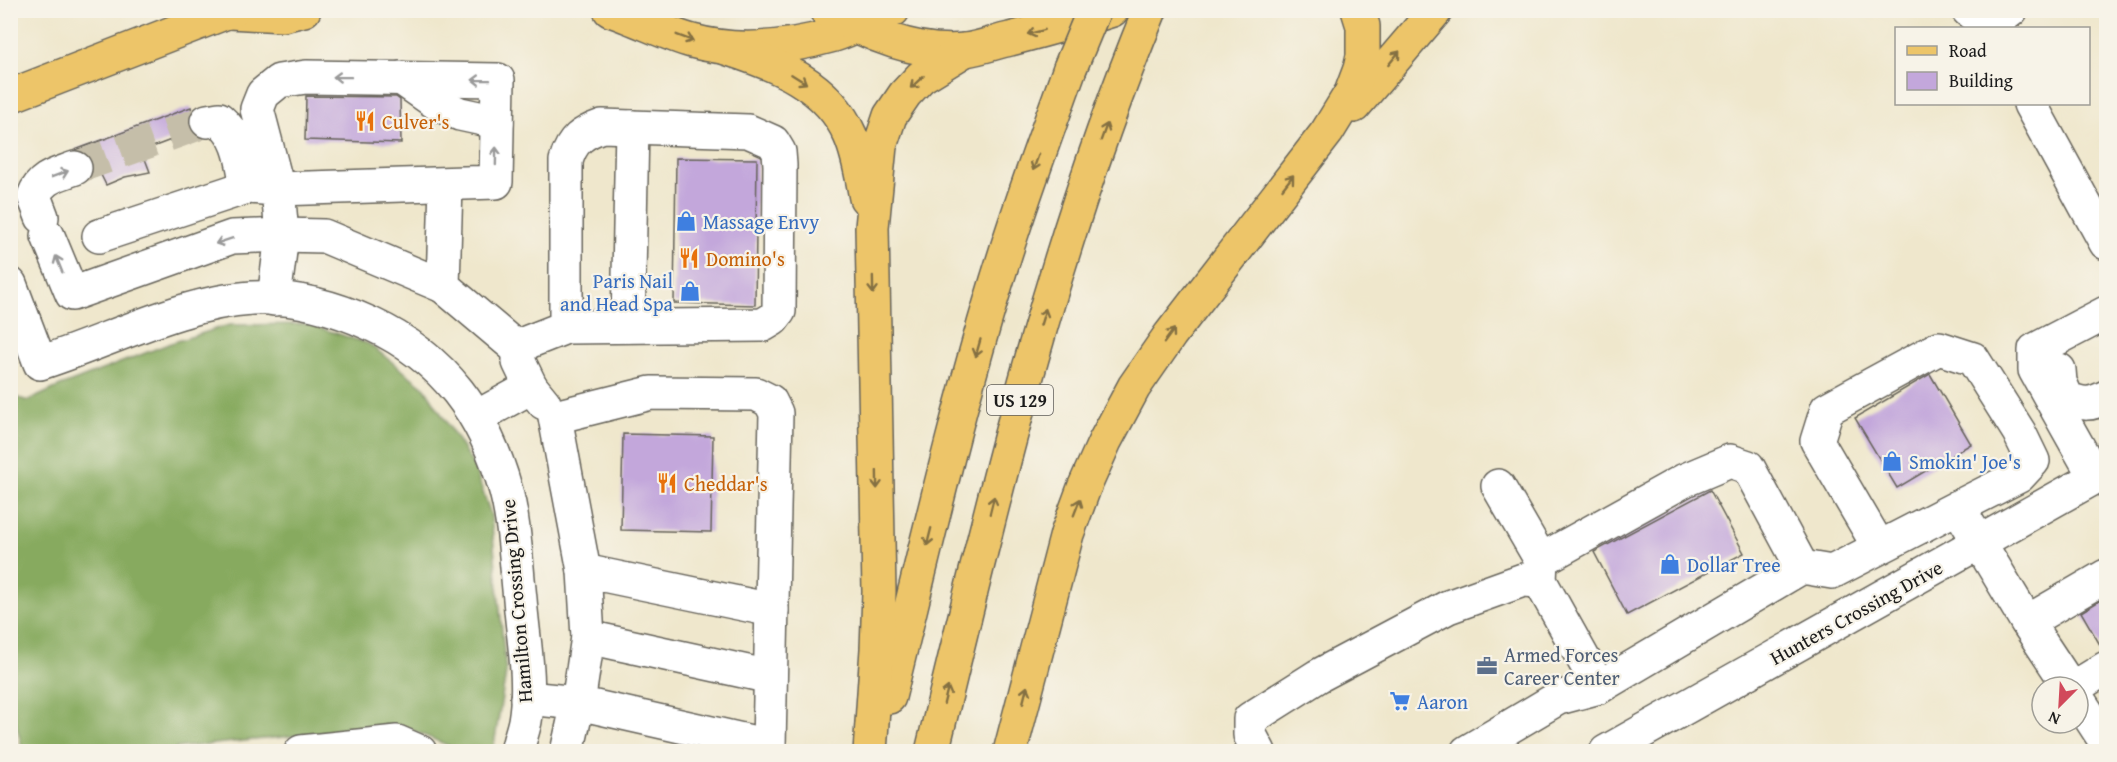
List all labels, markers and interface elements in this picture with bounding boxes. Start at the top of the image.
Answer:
one-way arrow [1026,27,1045,39]
legend [1895,27,2090,105]
one-way arrow [675,33,694,44]
text: Road [1949,37,1987,64]
one-way arrow [1388,50,1401,66]
text: Building [1949,67,2013,94]
one-way arrow [333,72,353,83]
one-way arrow [790,73,807,85]
one-way arrow [472,74,492,86]
one-way arrow [909,75,924,89]
place label: Culver's [382,107,450,136]
restaurant icon: Culver's [353,109,377,133]
one-way arrow [1099,123,1110,142]
one-way arrow [491,147,502,167]
one-way arrow [1029,152,1040,171]
one-way arrow [50,168,68,179]
one-way arrow [1282,174,1295,190]
place label: Massage Envy [703,207,819,236]
shop icon: Massage Envy [674,209,698,233]
one-way arrow [215,236,234,247]
place label: Domino's [706,244,785,273]
restaurant icon: Domino's [677,246,701,270]
one-way arrow [53,255,64,273]
place label: Paris Nail and Head Spa [560,266,674,318]
one-way arrow [867,275,879,295]
shop icon: Paris Nail and Head Spa [678,279,702,303]
one-way arrow [1038,308,1049,327]
one-way arrow [1163,329,1176,345]
one-way arrow [972,338,983,357]
road number: US 129 [987,385,1053,415]
place label: Smokin' Joe's [1909,447,2021,476]
shop icon: Smokin' Joe's [1880,449,1904,473]
place label: Cheddar's [684,469,768,498]
one-way arrow [871,470,883,490]
restaurant icon: Cheddar's [655,471,679,495]
one-way arrow [987,496,999,515]
street label: Hamilton Crossing Drive [493,498,539,704]
one-way arrow [1072,498,1083,517]
one-way arrow [922,527,934,546]
place label: Dollar Tree [1687,550,1781,579]
shop icon: Dollar Tree [1658,552,1682,576]
street label: Hunters Crossing Drive [1764,552,1948,672]
place label: Armed Forces Career Center [1504,640,1620,692]
office icon: Armed Forces Career Center [1475,654,1499,678]
north arrow [2030,675,2090,735]
one-way arrow [941,685,952,705]
one-way arrow [1019,686,1031,705]
place label: Aaron [1417,687,1468,716]
supermarket icon: Aaron [1388,689,1412,713]
text: N [2044,705,2064,732]

